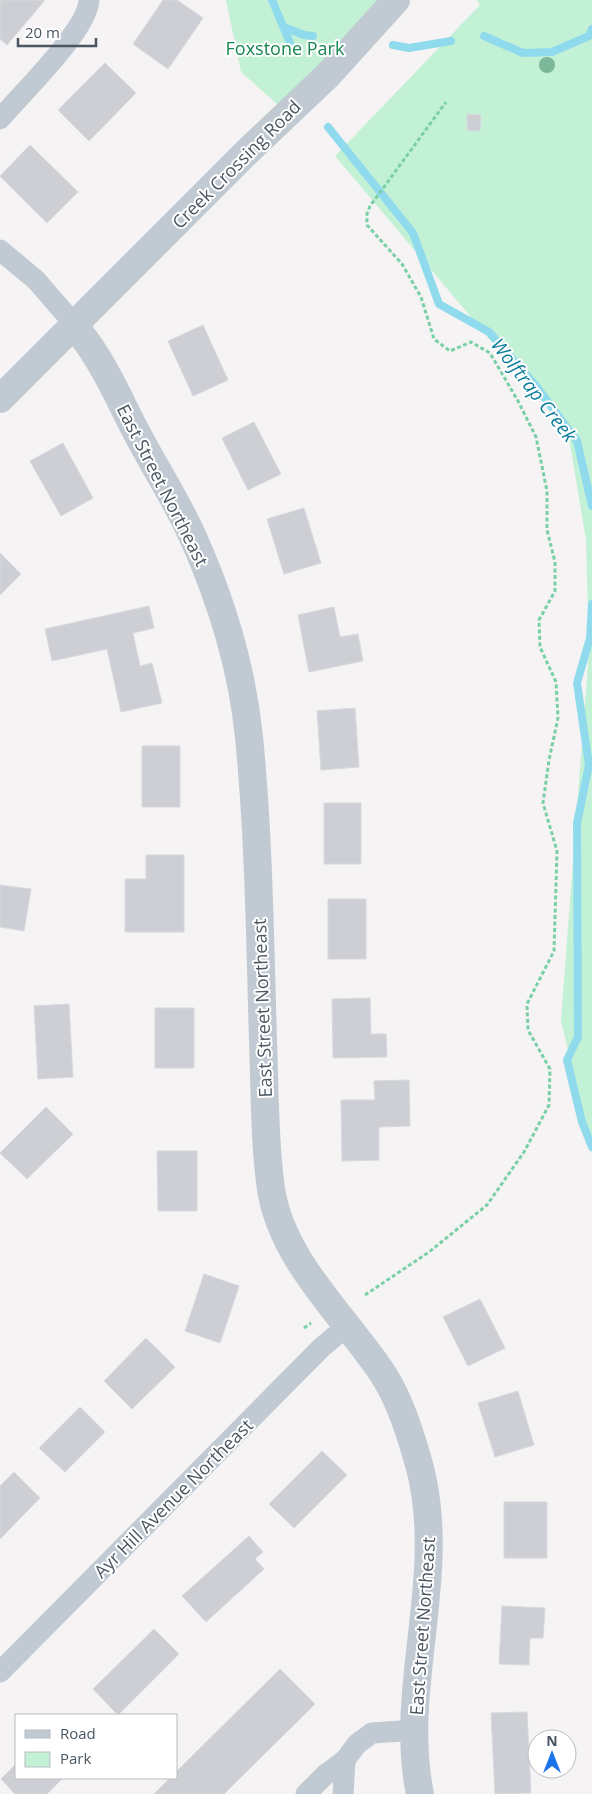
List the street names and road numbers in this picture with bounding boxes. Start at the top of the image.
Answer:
street label: Creek Crossing Road [166,94,306,234]
street label: East Street Northeast [112,400,214,570]
street label: East Street Northeast [247,918,277,1098]
street label: Ayr Hill Avenue Northeast [88,1413,258,1583]
street label: East Street Northeast [404,1536,440,1716]

